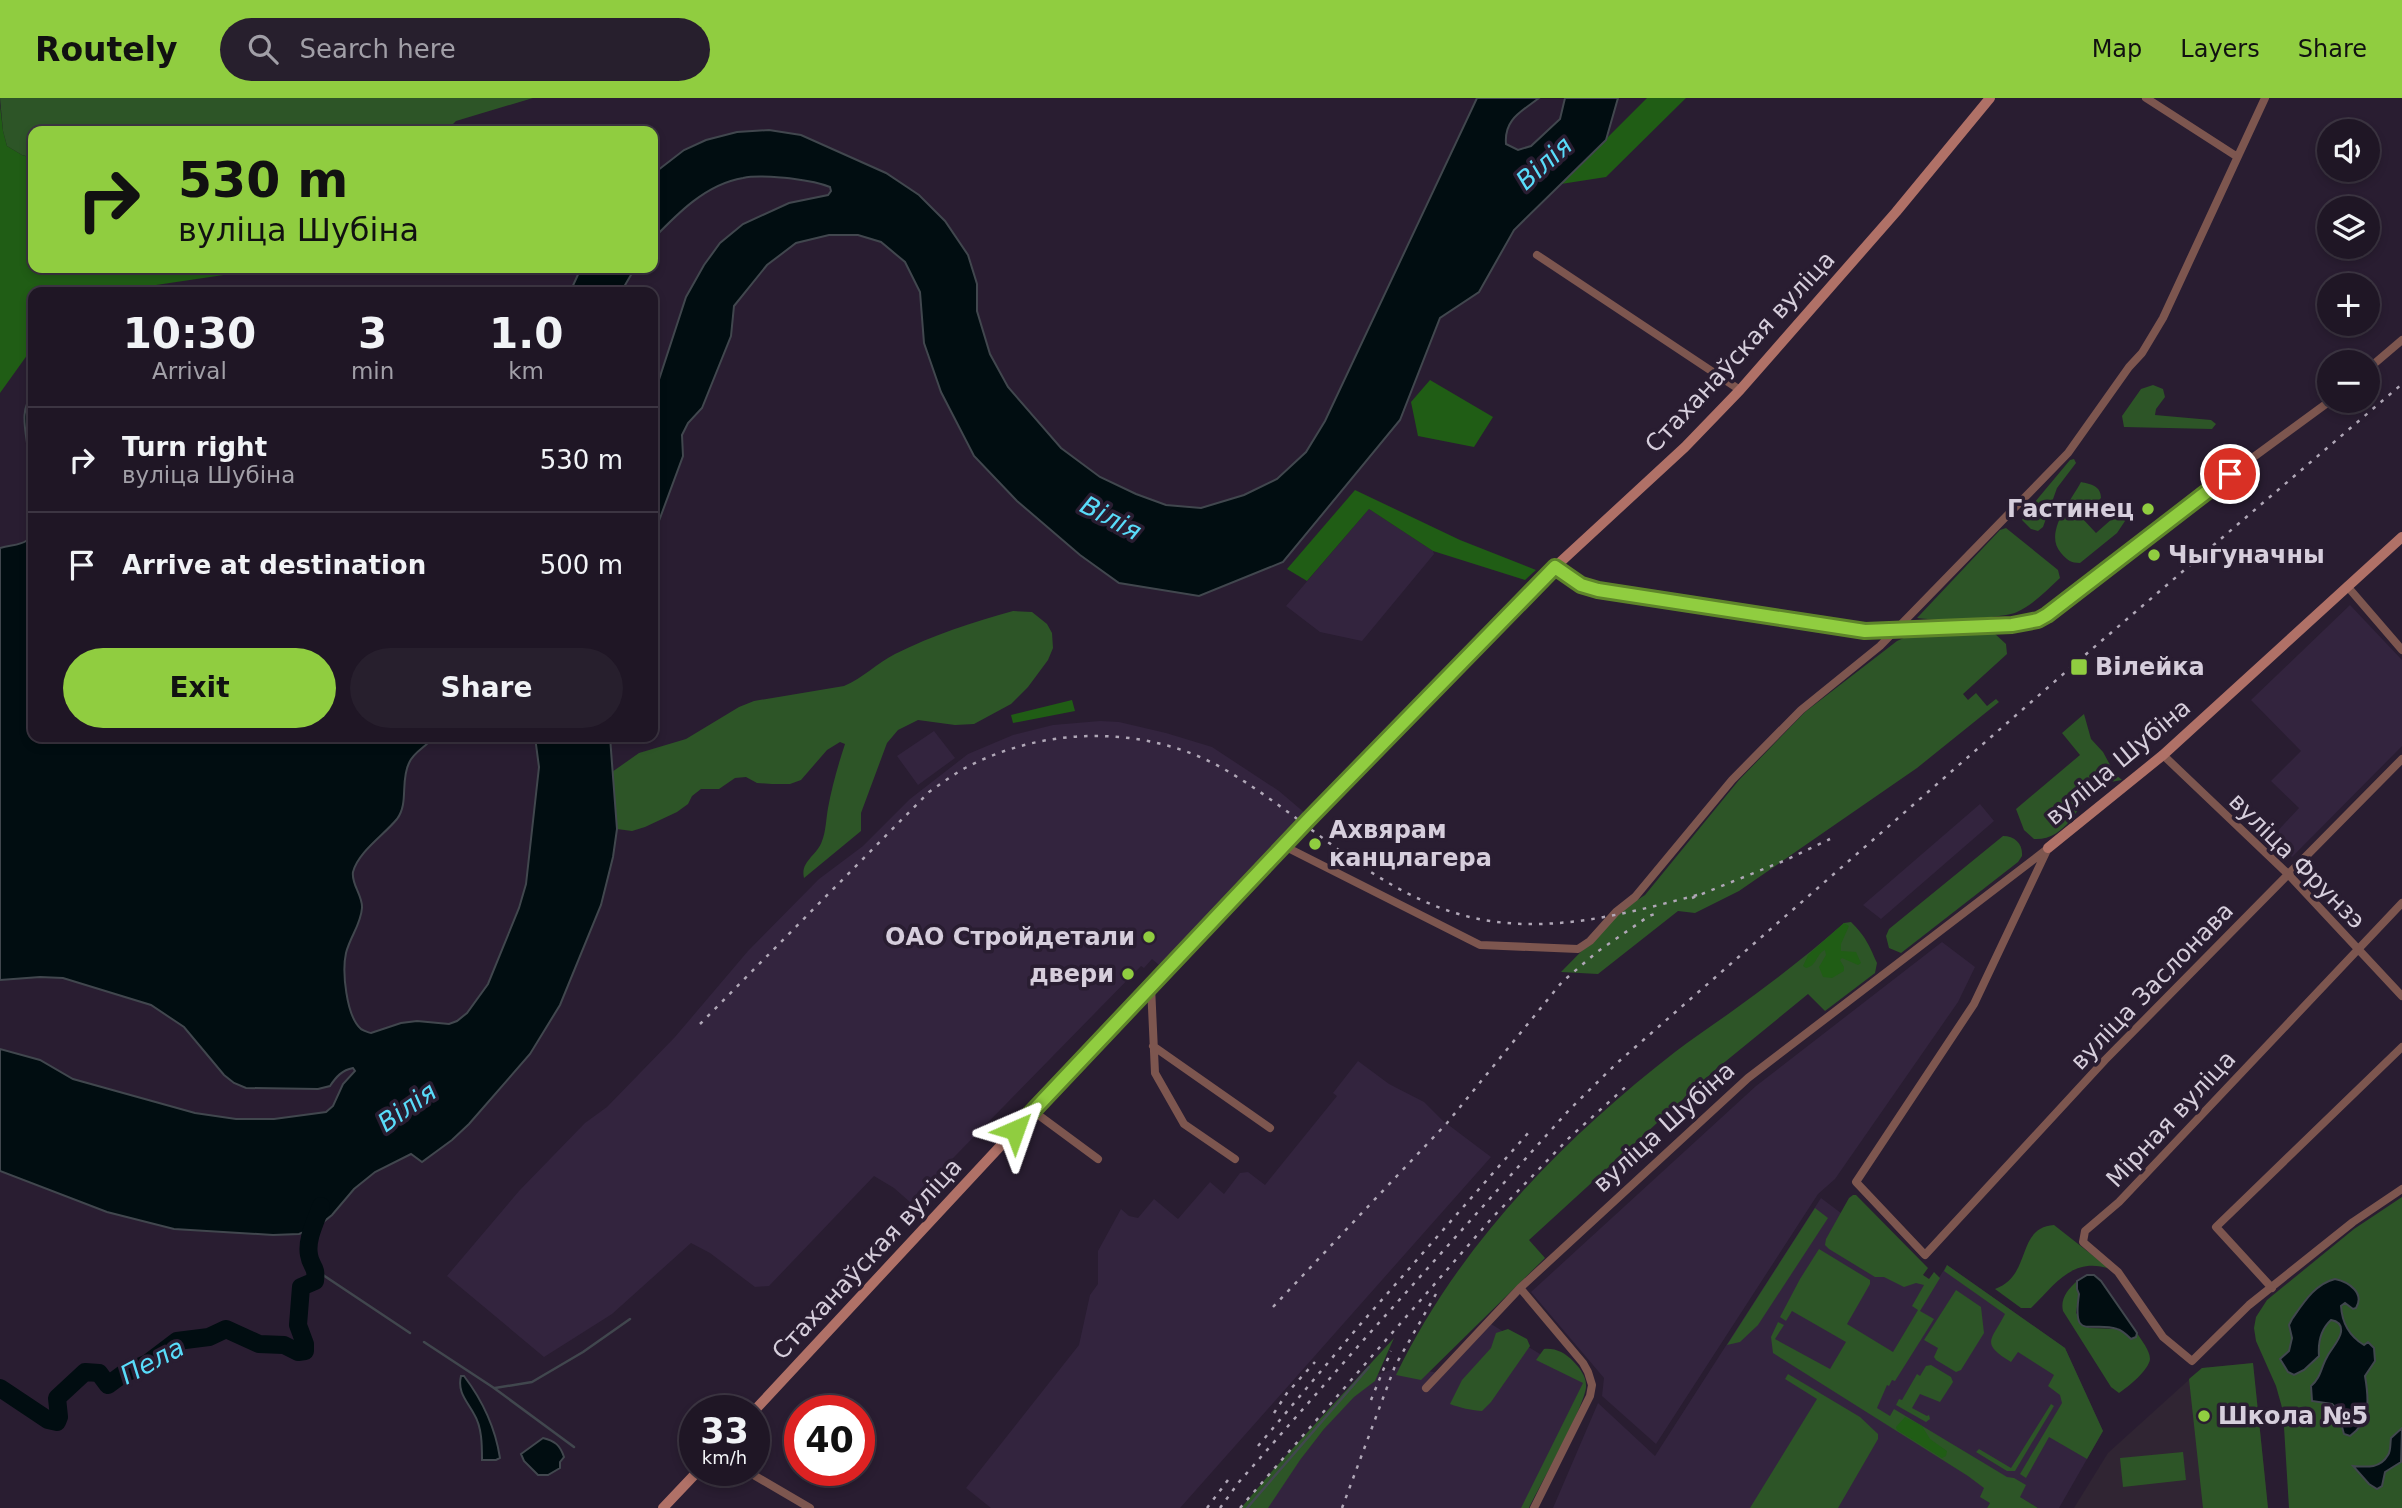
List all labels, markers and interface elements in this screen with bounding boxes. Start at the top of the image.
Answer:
search box [220,18,710,81]
text: Routely [35,30,178,69]
icon: search [244,30,282,68]
text: Search here [300,34,456,64]
text: Map [2092,35,2142,63]
text: Layers [2180,35,2260,63]
text: Share [2298,35,2367,63]
map controls [2317,119,2380,413]
button: sound [2317,119,2380,182]
water label: Вілія [1510,130,1578,196]
text: 530 m [178,152,348,209]
icon: right [63,154,154,245]
button: layers [2317,196,2380,259]
text: вуліца Шубіна [178,211,419,249]
street label: Стаханаўская вуліца [1639,246,1841,458]
button: + [2317,273,2380,336]
text: 10:30 [123,309,256,358]
text: 3 [358,309,387,358]
text: 1.0 [489,309,563,358]
button: − [2317,350,2380,413]
text: Arrival [152,358,227,384]
text: min [351,358,394,384]
text: km [508,358,544,384]
text: Turn right [122,432,267,462]
icon: right [63,441,101,479]
pin [2200,444,2260,504]
text: 530 m [540,445,623,475]
icon: arrive [2211,455,2249,493]
text: вуліца Шубіна [122,462,295,488]
water label: Вілія [1075,490,1147,546]
place label: Гастинец [2007,495,2134,523]
marker: Гастинец [2140,501,2156,517]
place label: Чыгуначны [2168,541,2325,569]
icon: arrive [63,546,101,584]
marker: Чыгуначны [2146,547,2162,563]
text: Arrive at destination [122,550,426,580]
text: 500 m [540,550,623,580]
button: Exit [63,648,336,728]
button: Share [350,648,623,728]
place label: Вілейка [2095,653,2205,681]
marker: Вілейка [2069,657,2089,677]
street label: вуліца Шубіна [2040,693,2196,831]
street label: вуліца Фрунзэ [2223,787,2371,935]
place label: Ахвярам канцлагера [1329,816,1492,872]
marker: Ахвярам канцлагера [1307,836,1323,852]
street label: вуліца Заслонава [2065,897,2239,1075]
place label: ОАО Стройдетали [885,923,1135,951]
marker: ОАО Стройдетали [1141,929,1157,945]
place label: двери [1029,960,1114,988]
marker: двери [1120,966,1136,982]
street label: Мірная вуліца [2101,1045,2241,1193]
street label: вуліца Шубіна [1587,1056,1741,1198]
water label: Вілія [372,1076,442,1138]
position arrow [978,1093,1052,1167]
street label: Стаханаўская вуліца [766,1153,968,1365]
water label: Пела [115,1332,189,1390]
speed limit sign: 40 [784,1395,875,1486]
place label: Школа №5 [2218,1402,2368,1430]
marker: Школа №5 [2196,1408,2212,1424]
text: 33 [700,1411,749,1451]
text: km/h [702,1447,747,1468]

